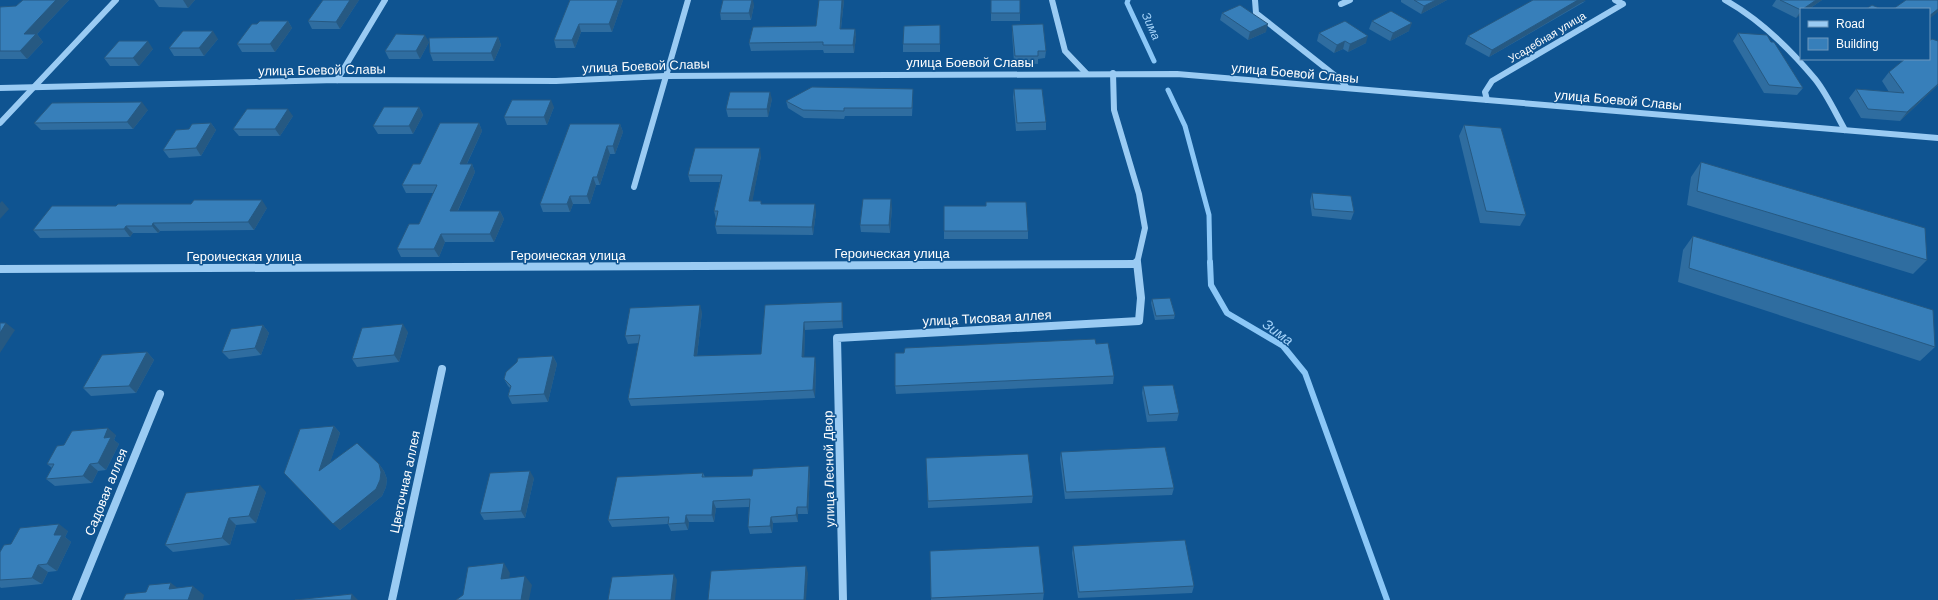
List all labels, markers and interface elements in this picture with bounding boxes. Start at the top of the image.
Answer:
legend [1800,8,1930,60]
street label: Усадебная улица [1506,9,1589,65]
water label: Зима [1139,10,1163,42]
text: Road [1836,17,1865,31]
text: Building [1836,37,1879,51]
street label: улица Боевой Славы [906,55,1034,70]
street label: улица Боевой Славы [582,56,710,76]
street label: улица Боевой Славы [1231,60,1359,86]
street label: улица Боевой Славы [258,61,386,79]
street label: улица Боевой Славы [1554,87,1682,113]
street label: Героическая улица [834,246,950,261]
street label: Героическая улица [510,248,626,263]
street label: Героическая улица [186,249,302,264]
street label: улица Тисовая аллея [922,307,1052,329]
water label: Зима [1260,316,1297,349]
street label: улица Лесной Двор [820,410,838,528]
street label: Цветочная аллея [387,429,423,535]
street label: Садовая аллея [82,446,130,538]

